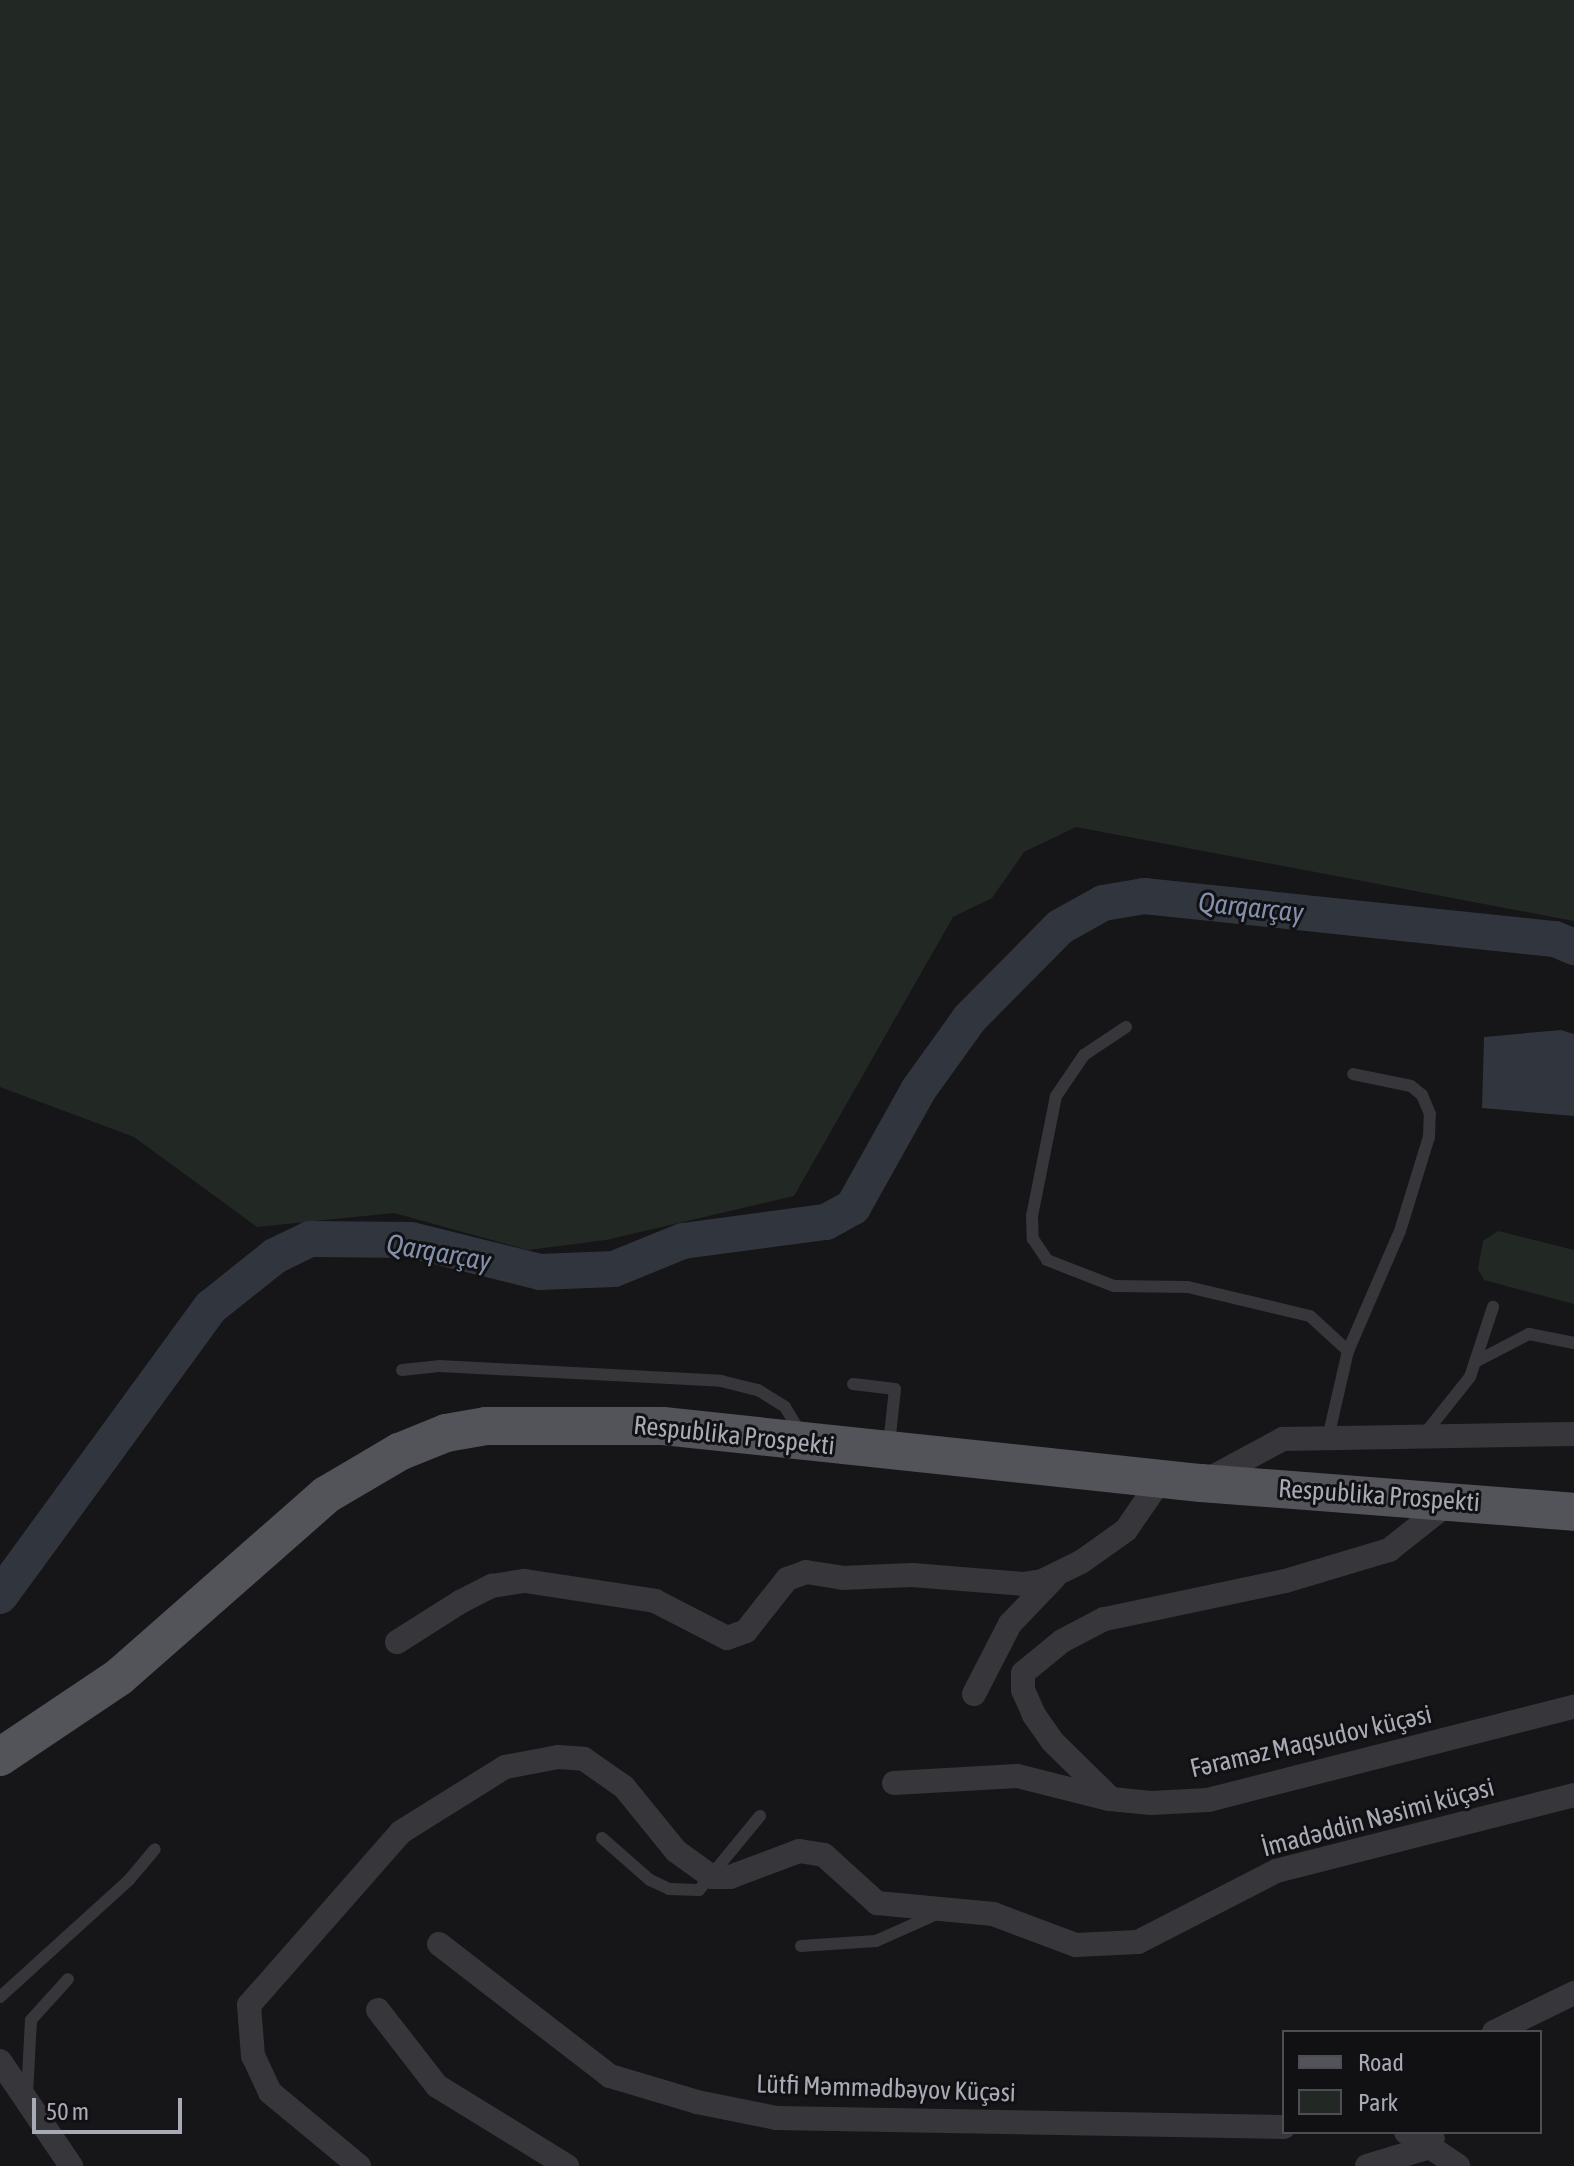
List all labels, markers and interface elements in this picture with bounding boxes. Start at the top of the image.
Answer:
water label: Qarqarçay [1197,885,1305,929]
water label: Qarqarçay [384,1226,494,1278]
street label: Respublika Prospekti [632,1410,836,1462]
street label: Respublika Prospekti [1277,1473,1481,1519]
street label: Fəraməz Maqsudov küçəsi [1187,1699,1435,1785]
street label: İmadəddin Nəsimi küçəsi [1258,1772,1498,1864]
legend [1282,2030,1542,2134]
text: Road [1358,2049,1404,2076]
street label: Lütfi Məmmədbəyov Küçəsi [756,2069,1016,2109]
scale bar [36,2082,186,2132]
text: Park [1358,2089,1398,2116]
text: 50 m [46,2098,89,2125]

